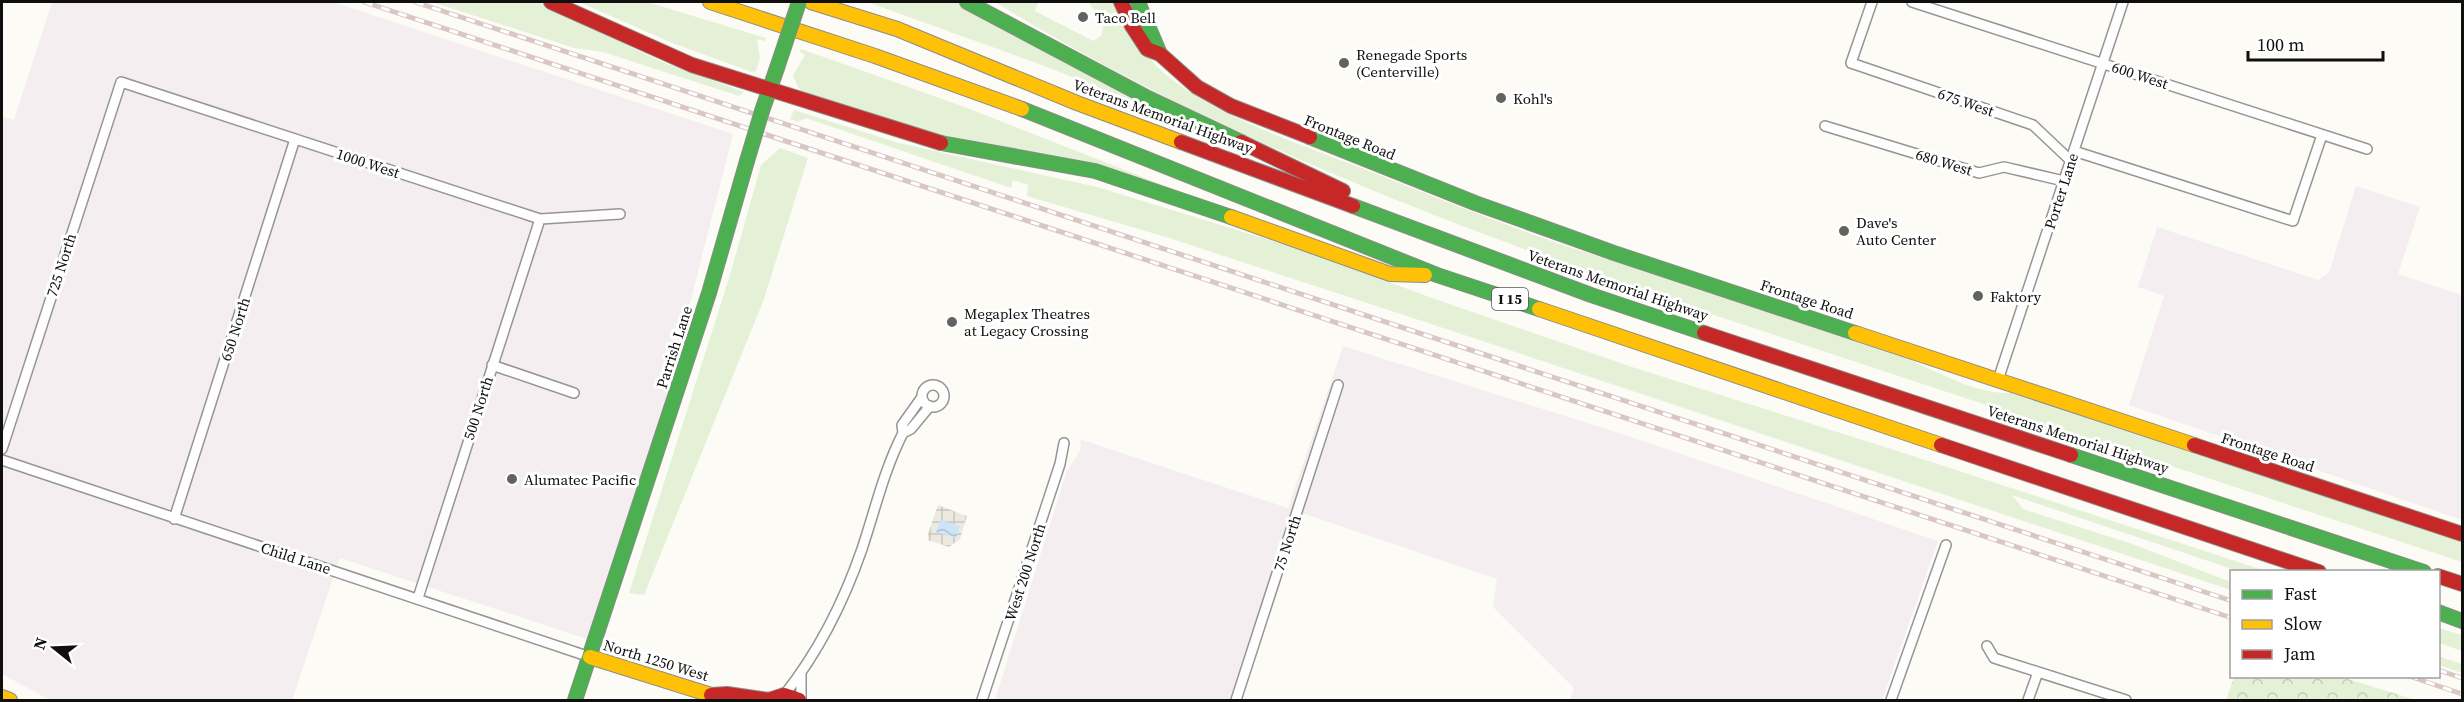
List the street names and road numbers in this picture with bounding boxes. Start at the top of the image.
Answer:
street label: 600 West [2109,56,2171,94]
street label: Veterans Memorial Highway [1070,74,1256,158]
street label: 675 West [1935,83,1997,121]
street label: Frontage Road [1301,109,1399,165]
street label: 1000 West [334,143,402,183]
street label: 680 West [1913,143,1975,181]
street label: Porter Lane [2039,150,2083,232]
street label: 725 North [41,231,81,299]
street label: Veterans Memorial Highway [1525,244,1712,326]
street label: Frontage Road [1758,274,1857,324]
road number: I 15 [1492,288,1528,310]
street label: 650 North [215,295,255,363]
street label: Parrish Lane [651,303,697,391]
street label: 500 North [458,374,498,442]
street label: Veterans Memorial Highway [1984,400,2172,478]
street label: Frontage Road [2219,427,2318,477]
street label: 75 North [1268,512,1306,574]
street label: West 200 North [999,520,1051,624]
street label: Child Lane [258,537,334,579]
street label: North 1250 West [601,634,711,686]

